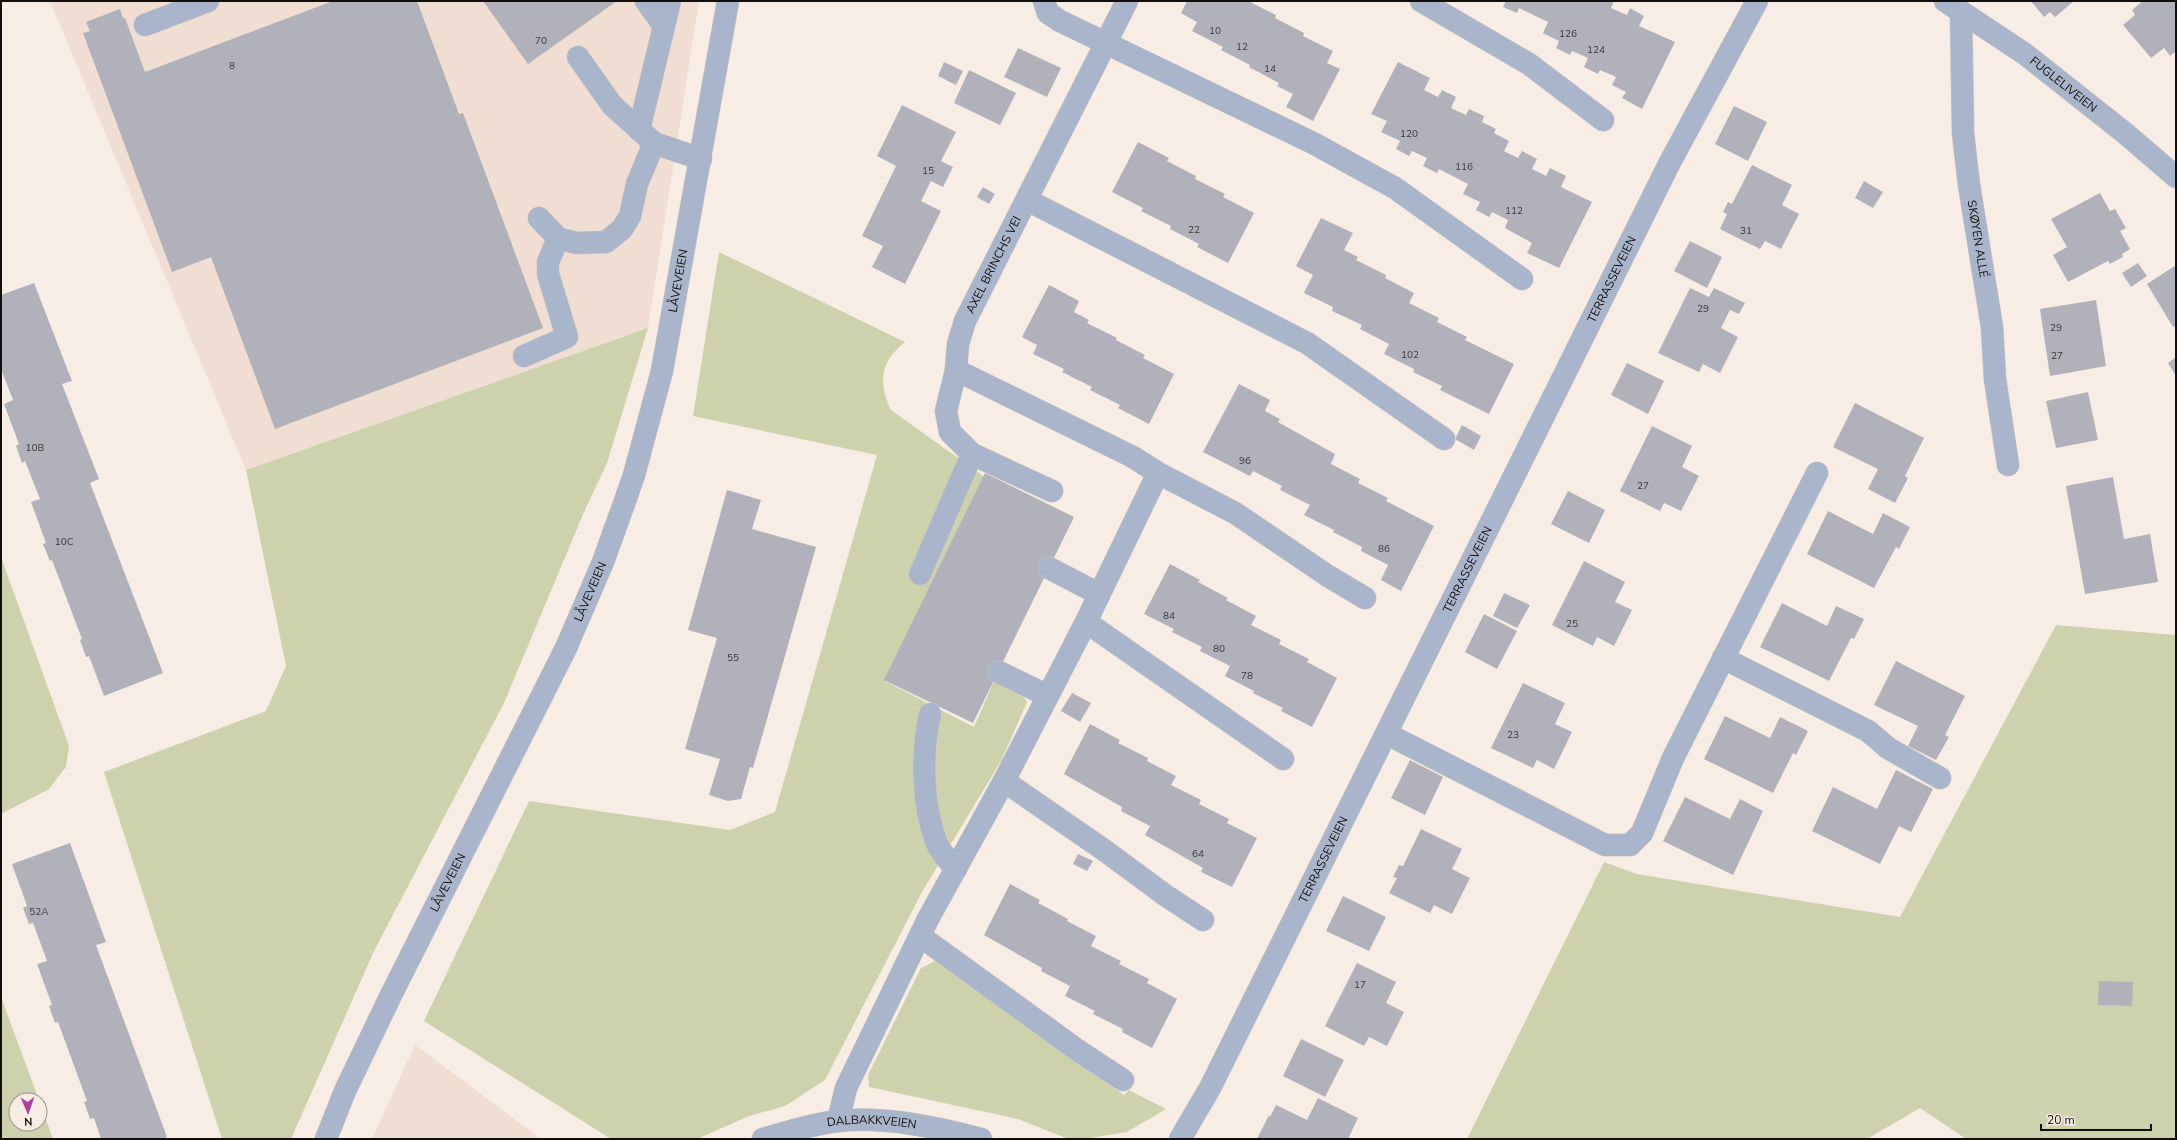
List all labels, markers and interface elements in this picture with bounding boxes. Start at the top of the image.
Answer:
house number: 10 [1209,24,1221,38]
house number: 126 [1559,27,1577,41]
house number: 70 [535,34,547,48]
house number: 12 [1236,40,1248,54]
house number: 124 [1587,43,1605,57]
street label: FUGLELIVEIEN [2027,53,2100,116]
house number: 8 [229,59,235,73]
house number: 14 [1264,62,1276,76]
house number: 120 [1400,127,1418,141]
house number: 116 [1455,160,1473,174]
house number: 15 [922,164,934,178]
street label: SKØYEN ALLÉ [1964,199,1992,279]
house number: 112 [1505,204,1523,218]
street label: AXEL BRINCHS VEI [962,213,1025,316]
house number: 22 [1188,223,1200,237]
house number: 31 [1740,224,1752,238]
street label: TERRASSEVEIEN [1583,233,1640,325]
street label: LÅVEVEIEN [665,248,692,314]
house number: 29 [1697,302,1709,316]
house number: 29 [2050,321,2062,335]
house number: 102 [1401,348,1419,362]
house number: 27 [2051,349,2063,363]
house number: 10B [26,441,45,455]
house number: 96 [1239,454,1251,468]
house number: 27 [1637,479,1649,493]
street label: TERRASSEVEIEN [1439,524,1496,616]
house number: 10C [55,535,74,549]
house number: 86 [1378,542,1390,556]
street label: LÅVEVEIEN [570,559,610,624]
house number: 84 [1163,609,1175,623]
house number: 25 [1566,617,1578,631]
house number: 80 [1213,642,1225,656]
house number: 55 [727,651,739,665]
house number: 78 [1241,669,1253,683]
house number: 23 [1507,728,1519,742]
street label: TERRASSEVEIEN [1295,814,1352,906]
house number: 64 [1192,847,1204,861]
street label: LÅVEVEIEN [426,850,469,915]
house number: 52A [29,905,49,919]
house number: 17 [1354,978,1366,992]
north arrow [8,1092,48,1132]
scale bar [2041,1106,2151,1132]
street label: DALBAKKVEIEN [826,1112,918,1133]
text: 20 m [2047,1112,2075,1128]
text: N [24,1114,33,1129]

